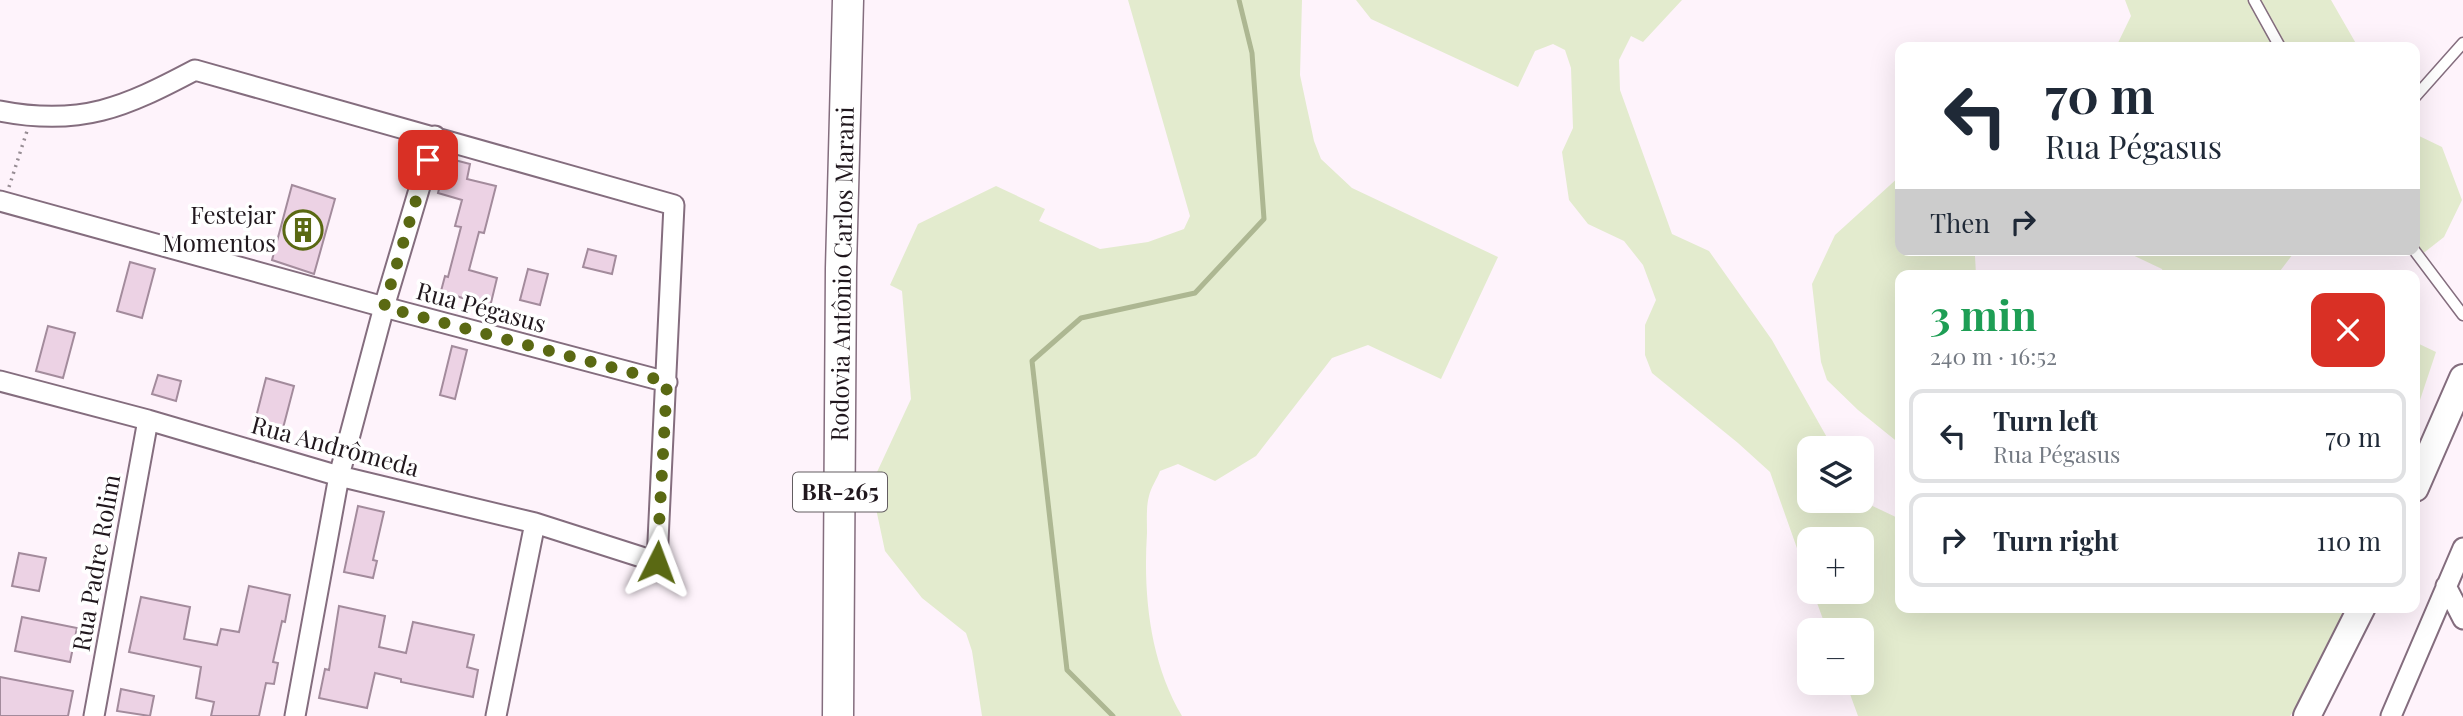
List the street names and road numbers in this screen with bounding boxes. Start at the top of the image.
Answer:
street label: Rodovia Antônio Carlos Marani [822,106,860,442]
street label: Rua Pégasus [413,273,550,339]
street label: Rua Andrômeda [248,407,423,483]
street label: Rua Padre Rolim [64,472,126,654]
road number: BR-265 [793,472,887,512]

